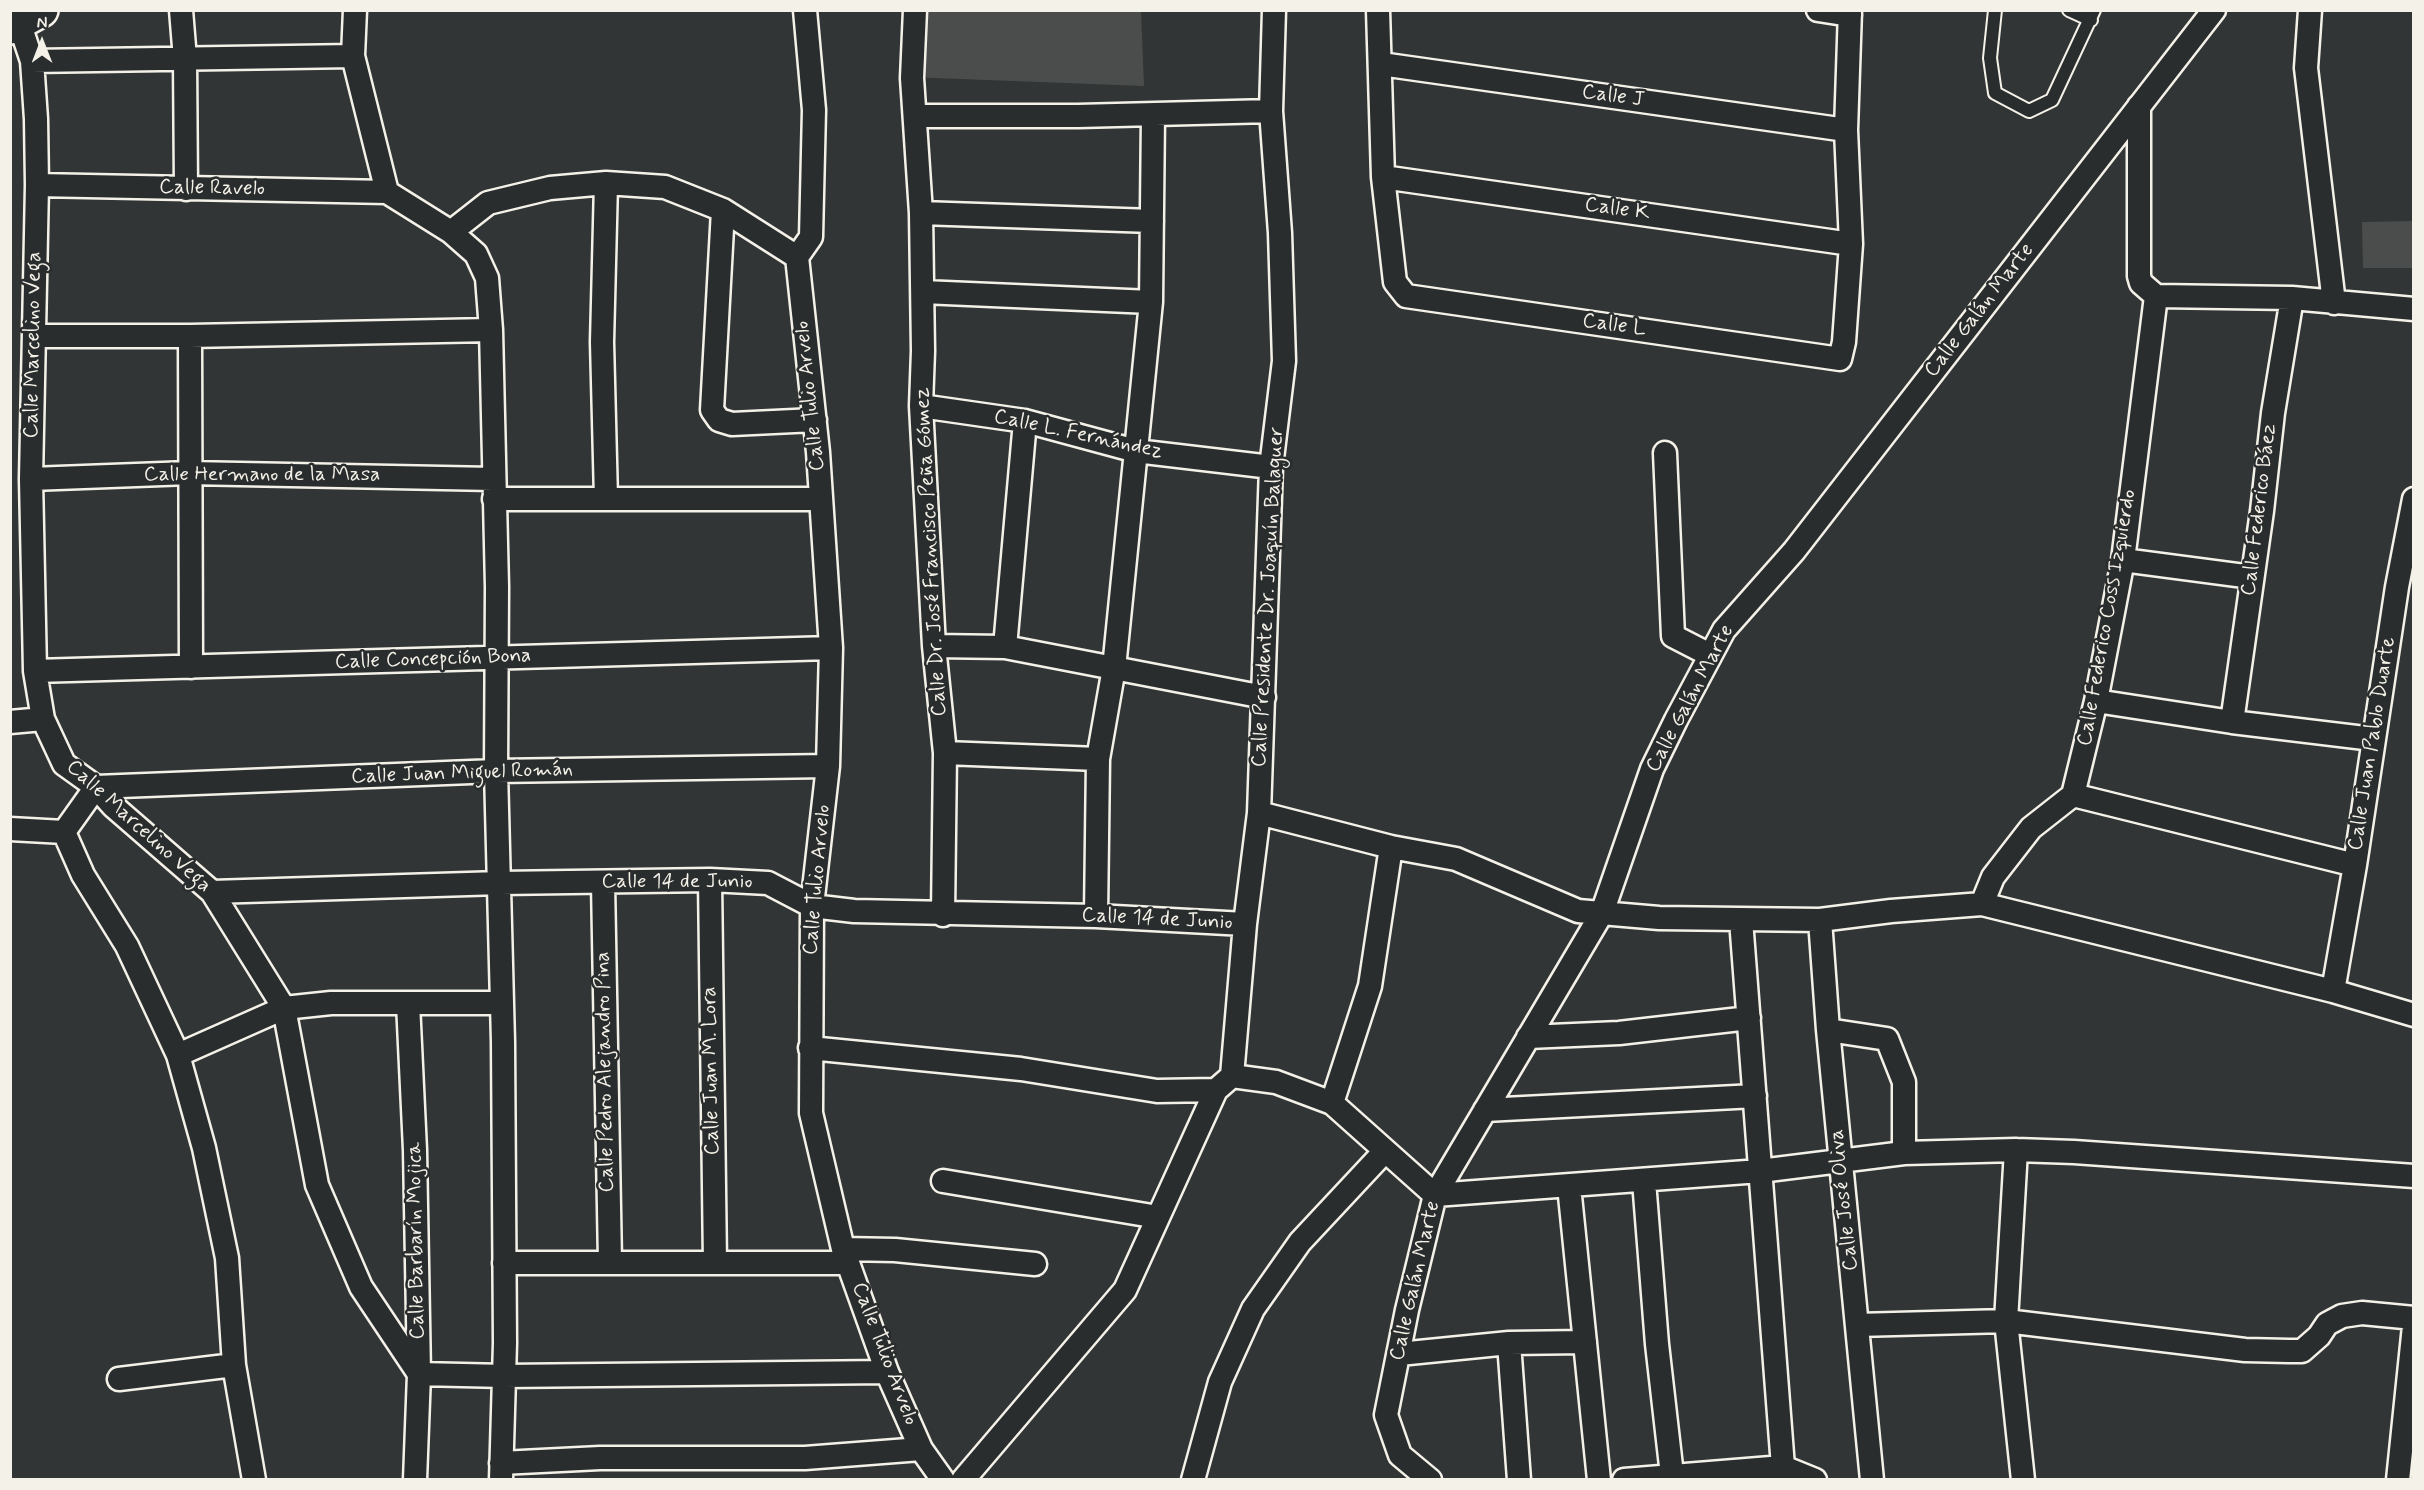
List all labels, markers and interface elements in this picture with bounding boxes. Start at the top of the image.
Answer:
north arrow [12,12,72,72]
text: N [37,13,47,34]
street label: Calle J [1580,80,1646,114]
street label: Calle Ravelo [159,175,265,203]
street label: Calle K [1583,193,1651,227]
street label: Calle Galán Marte [1920,239,2040,383]
street label: Calle Marcelino Vega [20,251,48,439]
street label: Calle L [1581,309,1647,343]
street label: Calle Tulio Arvelo [791,320,831,472]
street label: Calle Dr. José Francisco Peña Gómez [911,387,953,717]
street label: Calle L. Fernández [991,405,1165,465]
street label: Calle Federico Báez [2237,422,2283,598]
street label: Calle Presidente Dr. Joaquín Balaguer [1247,426,1291,768]
street label: Calle Hermano de la Masa [144,463,380,489]
street label: Calle Federico Coss Izquierdo [2073,488,2143,748]
street label: Calle Galán Marte [1642,621,1740,777]
street label: Calle Juan Pablo Duarte [2344,635,2402,853]
street label: Calle Concepción Bona [335,644,531,676]
street label: Calle Marcelino Vega [60,755,216,899]
street label: Calle Juan Miguel Román [351,758,573,790]
street label: Calle Tulio Arvelo [799,804,837,956]
street label: Calle 14 de Junio [601,870,753,896]
street label: Calle 14 de Junio [1081,903,1233,937]
street label: Calle Pedro Alejandro Pina [591,951,621,1193]
street label: Calle Juan M. Lora [698,986,726,1156]
street label: Calle José Oliva [1825,1128,1865,1272]
street label: Calle Barbarín Mojica [403,1142,431,1340]
street label: Calle Galán Marte [1385,1199,1447,1363]
street label: Calle Tulio Arvelo [845,1279,923,1429]

